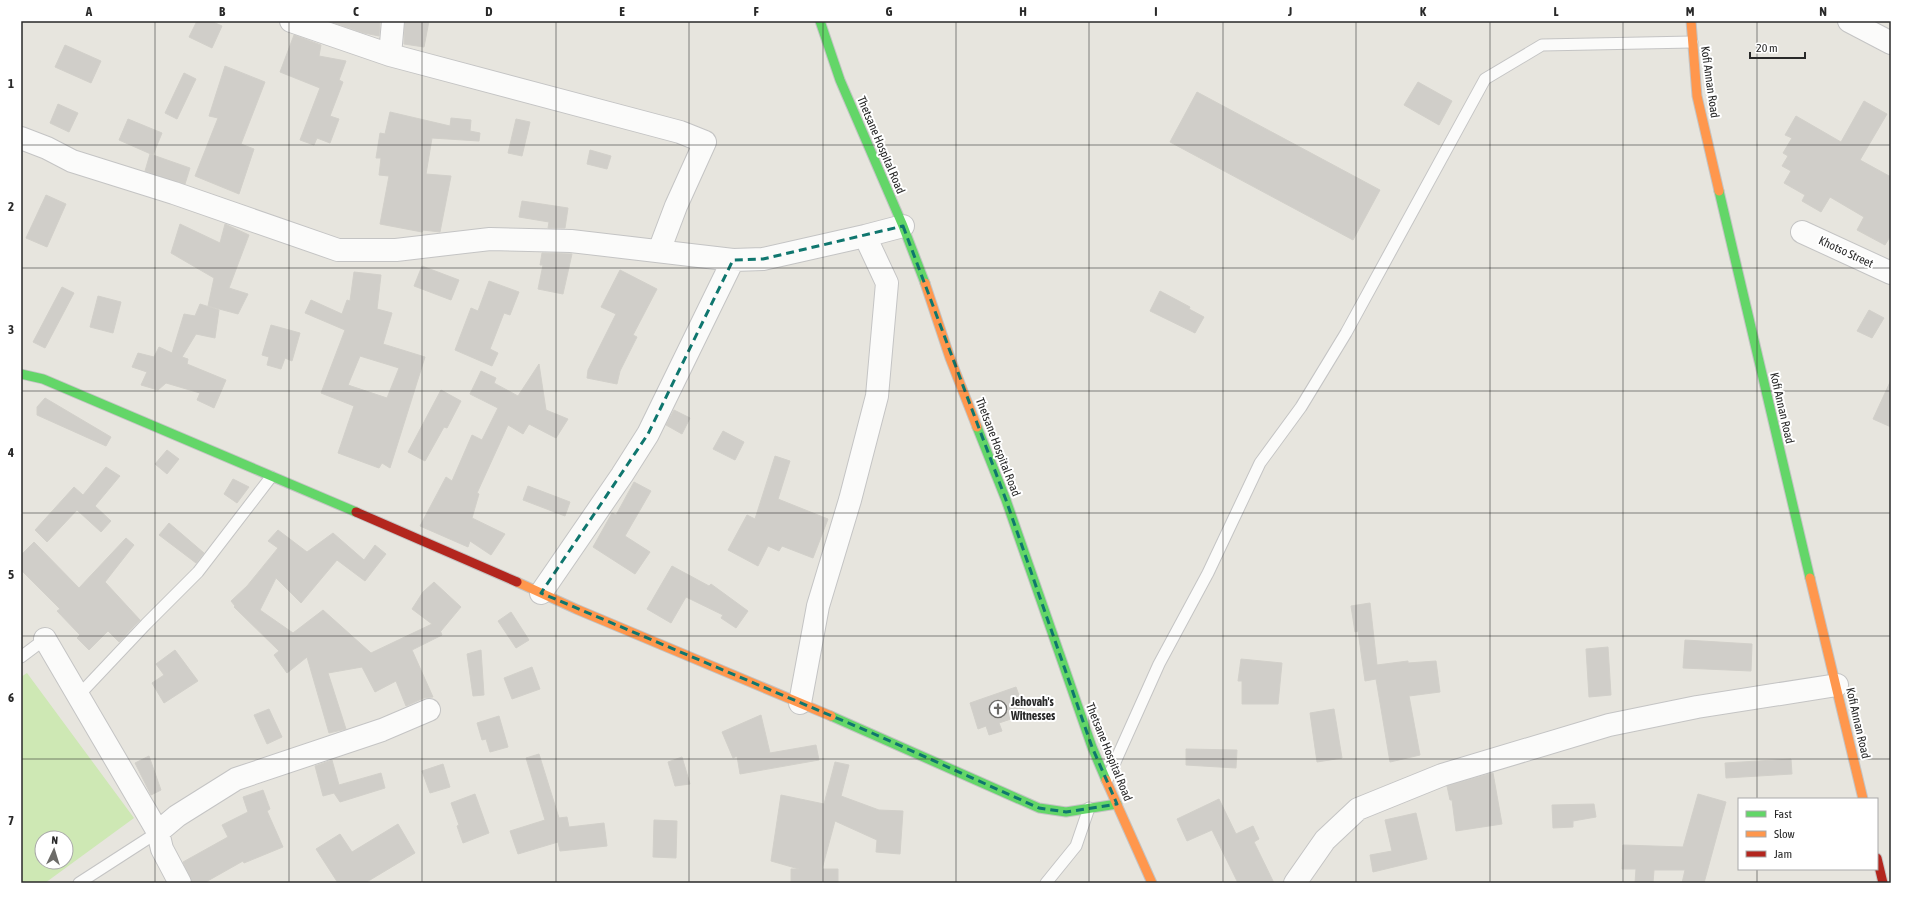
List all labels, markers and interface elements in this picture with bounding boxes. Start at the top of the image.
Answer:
text: A [85,4,93,19]
text: B [219,4,226,19]
text: C [353,4,359,19]
text: D [485,4,493,19]
text: E [619,4,625,19]
text: F [753,4,759,19]
text: G [886,4,893,19]
text: H [1019,4,1027,19]
text: I [1154,4,1158,19]
text: J [1287,4,1292,19]
text: K [1420,4,1427,19]
text: L [1553,4,1559,19]
text: M [1686,4,1695,19]
text: N [1819,4,1827,19]
scale bar [1750,34,1805,60]
text: 20 m [1756,41,1778,55]
street label: Kofi Annan Road [1698,45,1722,119]
text: 1 [8,76,14,91]
street label: Thetsane Hospital Road [854,94,908,196]
text: 2 [8,199,14,214]
street label: Khotso Street [1816,233,1876,271]
text: 3 [8,322,14,337]
street label: Kofi Annan Road [1767,371,1797,445]
street label: Thetsane Hospital Road [973,396,1023,498]
text: 4 [7,445,14,460]
text: 5 [8,567,14,582]
street label: Kofi Annan Road [1843,686,1873,760]
text: 6 [8,690,14,705]
place label: Jehovah's Witnesses [1010,695,1056,723]
church icon: Jehovah's Witnesses [988,699,1008,719]
street label: Thetsane Hospital Road [1083,701,1135,803]
legend [1738,798,1878,870]
text: Fast [1774,807,1792,821]
text: 7 [8,813,14,828]
text: Slow [1774,827,1795,841]
north arrow [34,830,74,870]
text: N [51,834,58,846]
text: Jam [1774,847,1792,861]

